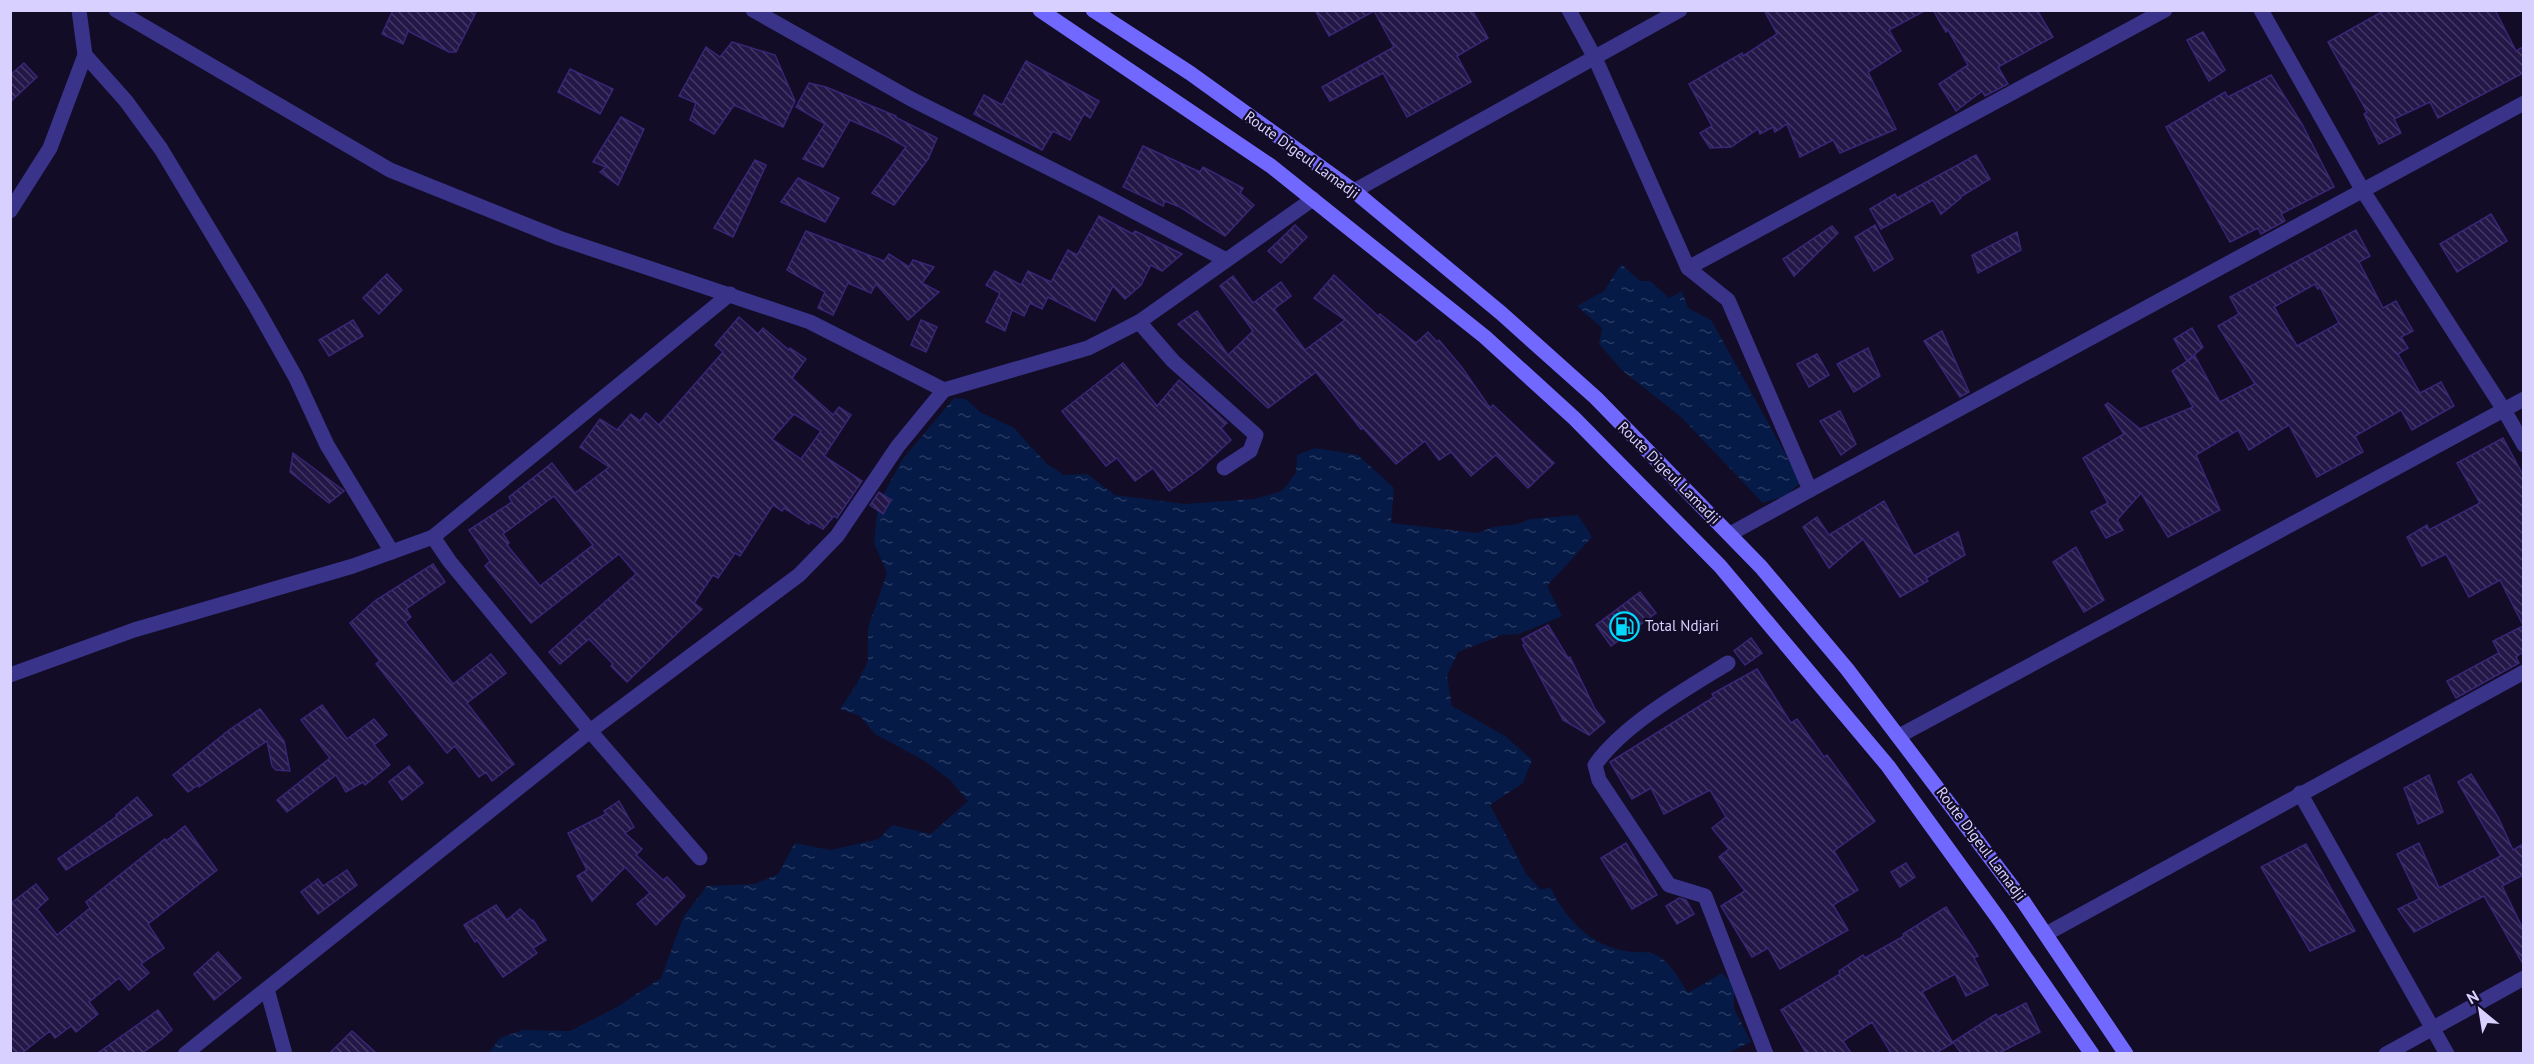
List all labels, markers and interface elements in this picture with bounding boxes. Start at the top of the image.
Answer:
street label: Route Digeul Lamadji [1241,107,1363,203]
street label: Route Digeul Lamadji [1614,417,1725,528]
fuel station icon: Total Ndjari [1608,610,1640,642]
place label: Total Ndjari [1645,616,1719,635]
street label: Route Digeul Lamadji [1932,783,2030,904]
north arrow [2450,980,2510,1040]
text: N [2463,986,2482,1008]

